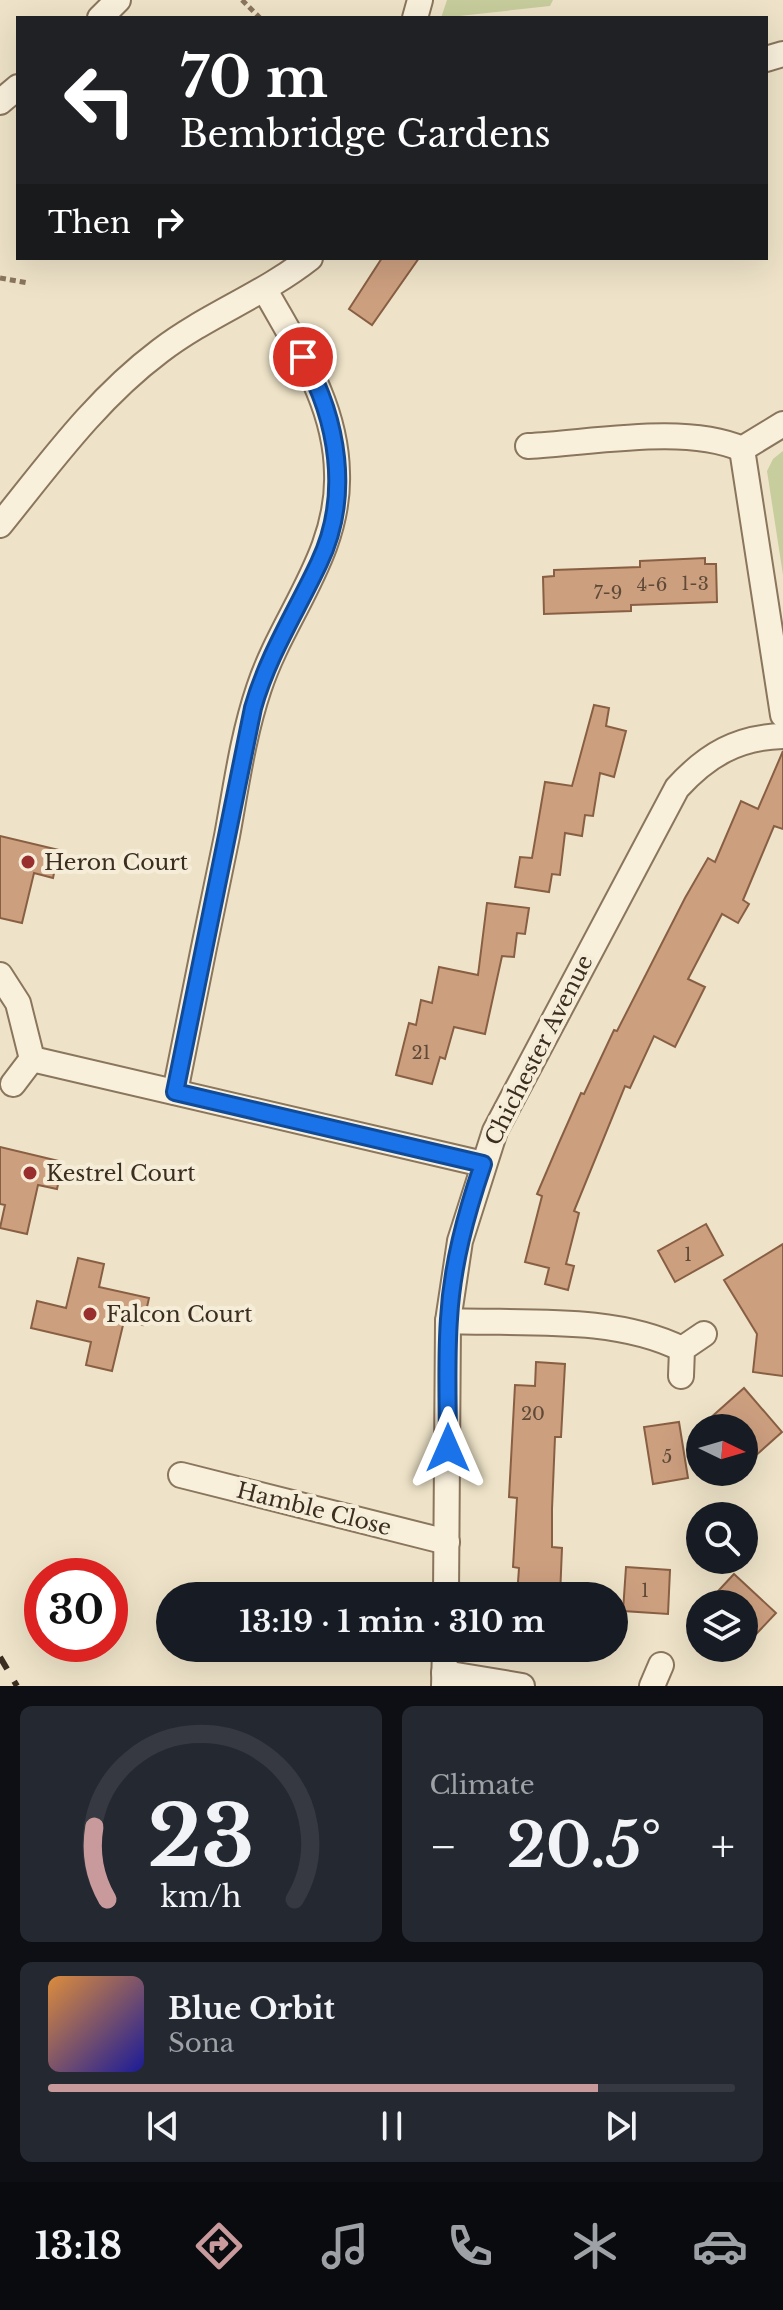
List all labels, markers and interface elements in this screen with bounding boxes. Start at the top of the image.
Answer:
text: 70 m [180,43,328,112]
icon: left [48,48,152,152]
text: Bembridge Gardens [180,112,551,157]
icon: right [147,200,191,244]
text: Then [48,204,131,241]
pin [269,323,337,391]
icon: arrive [281,335,325,379]
house number: 1-3 [681,573,709,595]
house number: 4-6 [637,574,667,596]
house number: 7-9 [594,582,622,604]
place label: Heron Court [44,849,189,876]
marker: Heron Court [19,853,37,871]
street label: Chichester Avenue [479,950,599,1150]
house number: 21 [411,1042,431,1064]
place label: Kestrel Court [46,1160,196,1187]
marker: Kestrel Court [21,1164,39,1182]
house number: 1 [684,1244,692,1266]
place label: Falcon Court [106,1301,253,1328]
marker: Falcon Court [81,1305,99,1323]
house number: 20 [521,1403,545,1425]
position arrow [406,1406,490,1490]
north arrow [686,1414,758,1486]
map controls [686,1414,758,1662]
house number: 5 [662,1446,672,1468]
street label: Hamble Close [234,1477,394,1541]
button: search [686,1502,758,1574]
speed limit sign: 30 [24,1558,128,1662]
house number: 1 [641,1580,649,1602]
button: layers [686,1590,758,1662]
text: 13:19 · 1 min · 310 m [239,1603,545,1640]
text: Climate [430,1769,535,1801]
text: 23 [147,1785,254,1888]
text: 20.5° [507,1809,661,1883]
text: − [430,1819,457,1874]
text: + [711,1819,735,1874]
text: km/h [160,1879,241,1915]
text: Blue Orbit [168,1990,335,2027]
text: Sona [168,2027,234,2059]
icon: previous [141,2104,185,2148]
icon: pause [370,2104,414,2148]
icon: next [599,2104,643,2148]
icon: directions [191,2218,247,2274]
icon: music [317,2218,373,2274]
icon: phone [442,2218,498,2274]
icon: climate [567,2218,623,2274]
icon: car [692,2218,748,2274]
text: 13:18 [35,2224,122,2269]

